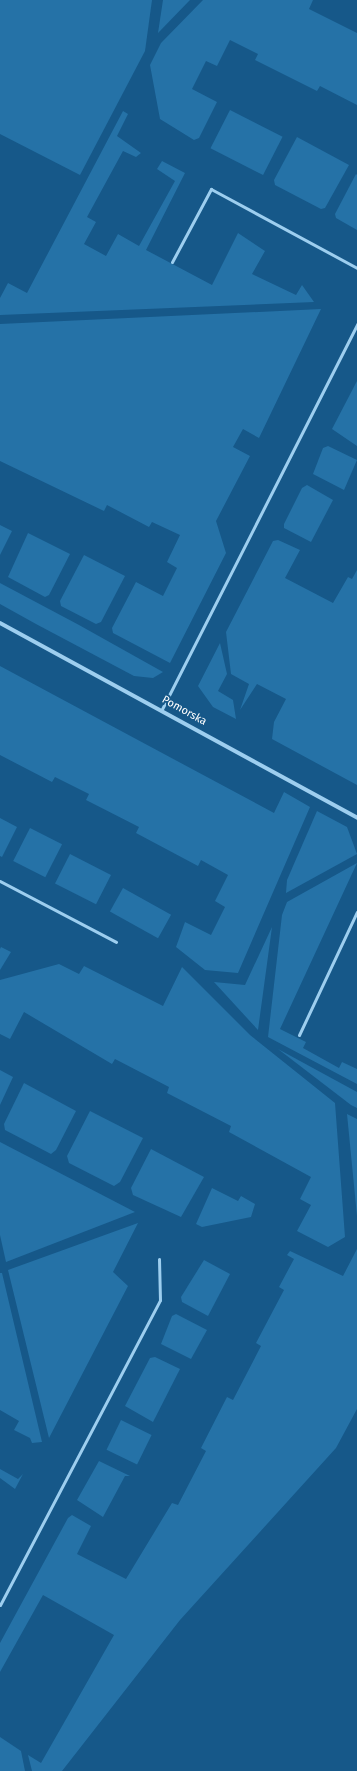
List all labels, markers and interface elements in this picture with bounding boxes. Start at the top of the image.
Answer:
street label: Pomorska [159,693,209,729]

